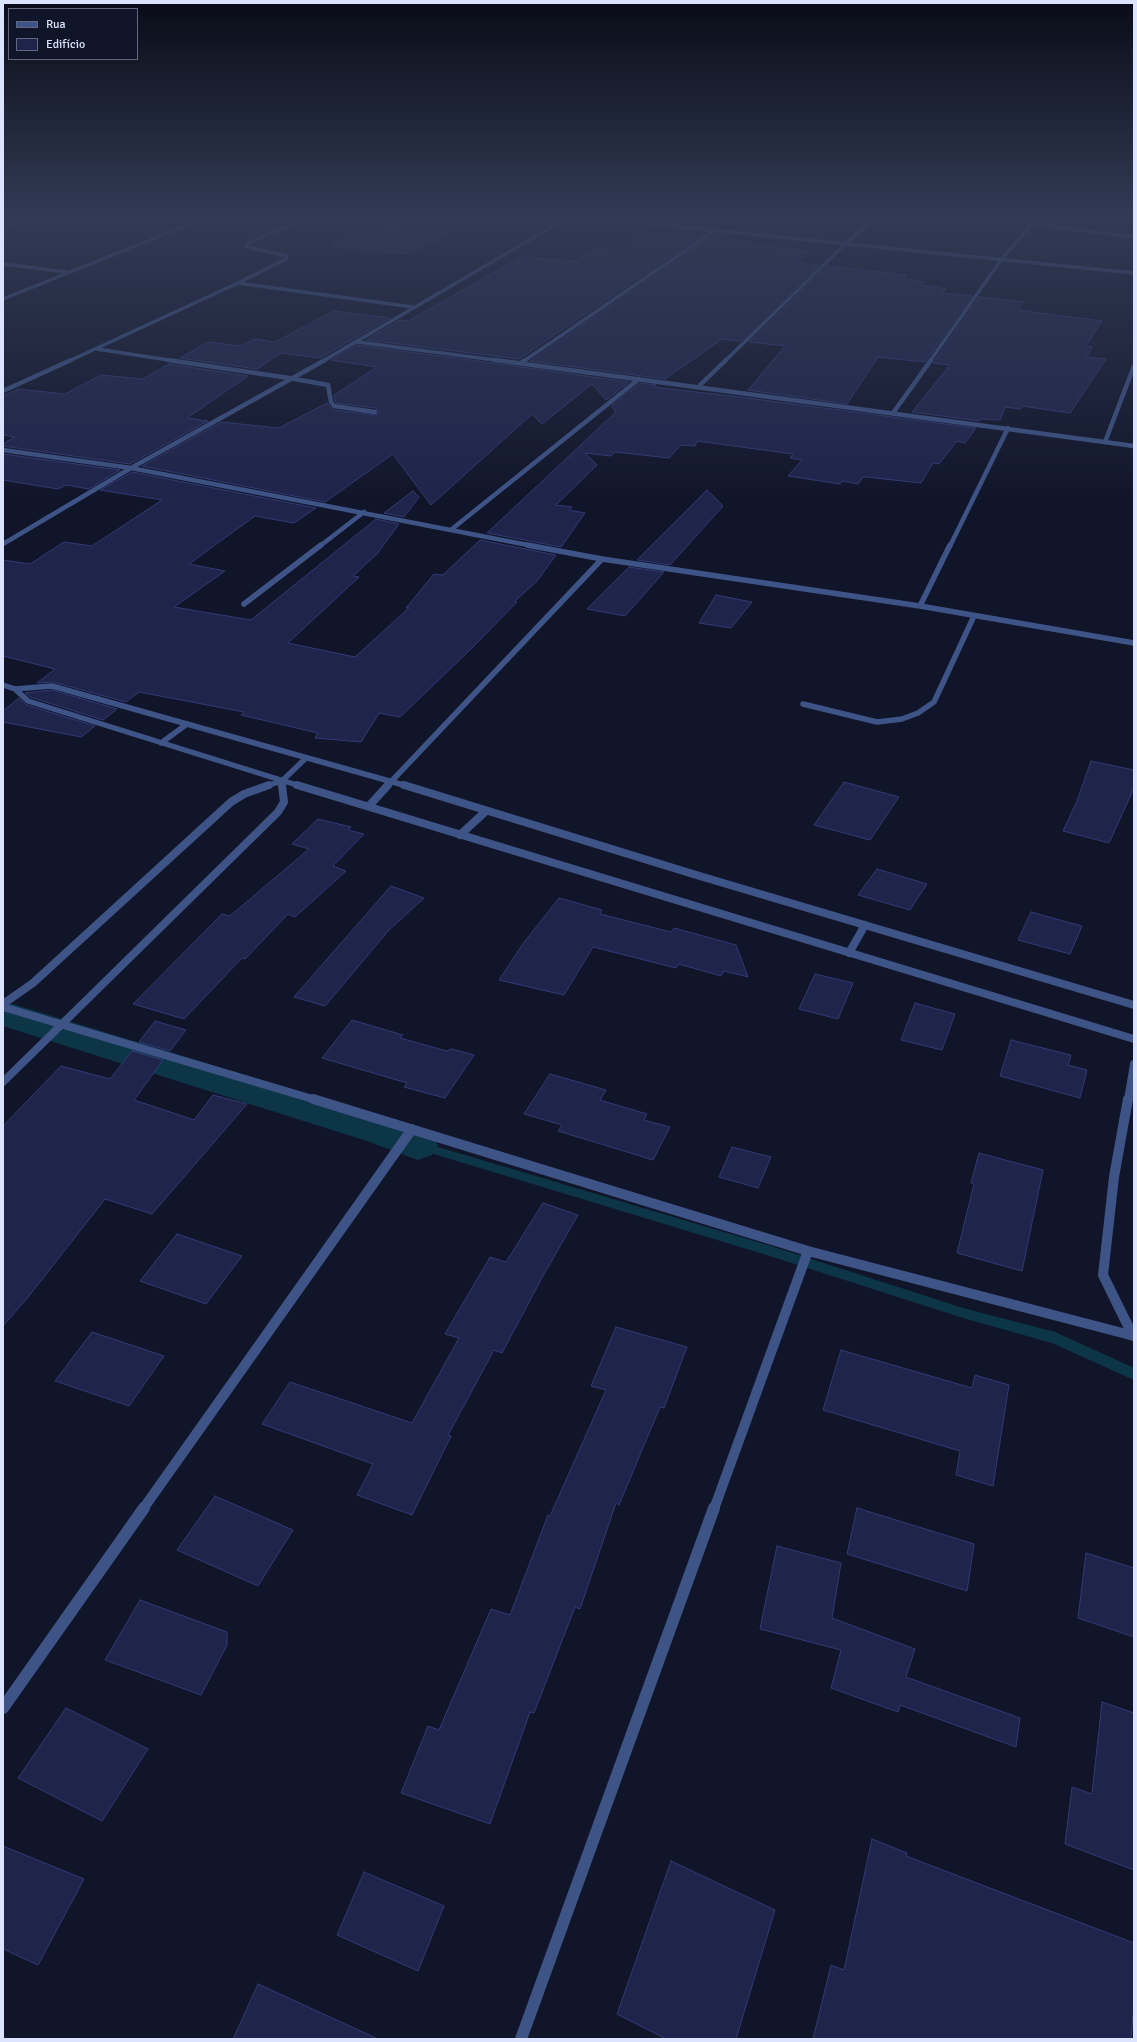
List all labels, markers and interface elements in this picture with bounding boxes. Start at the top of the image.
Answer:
legend [8,8,138,60]
text: Rua [46,17,66,32]
text: Edifício [46,37,85,52]

